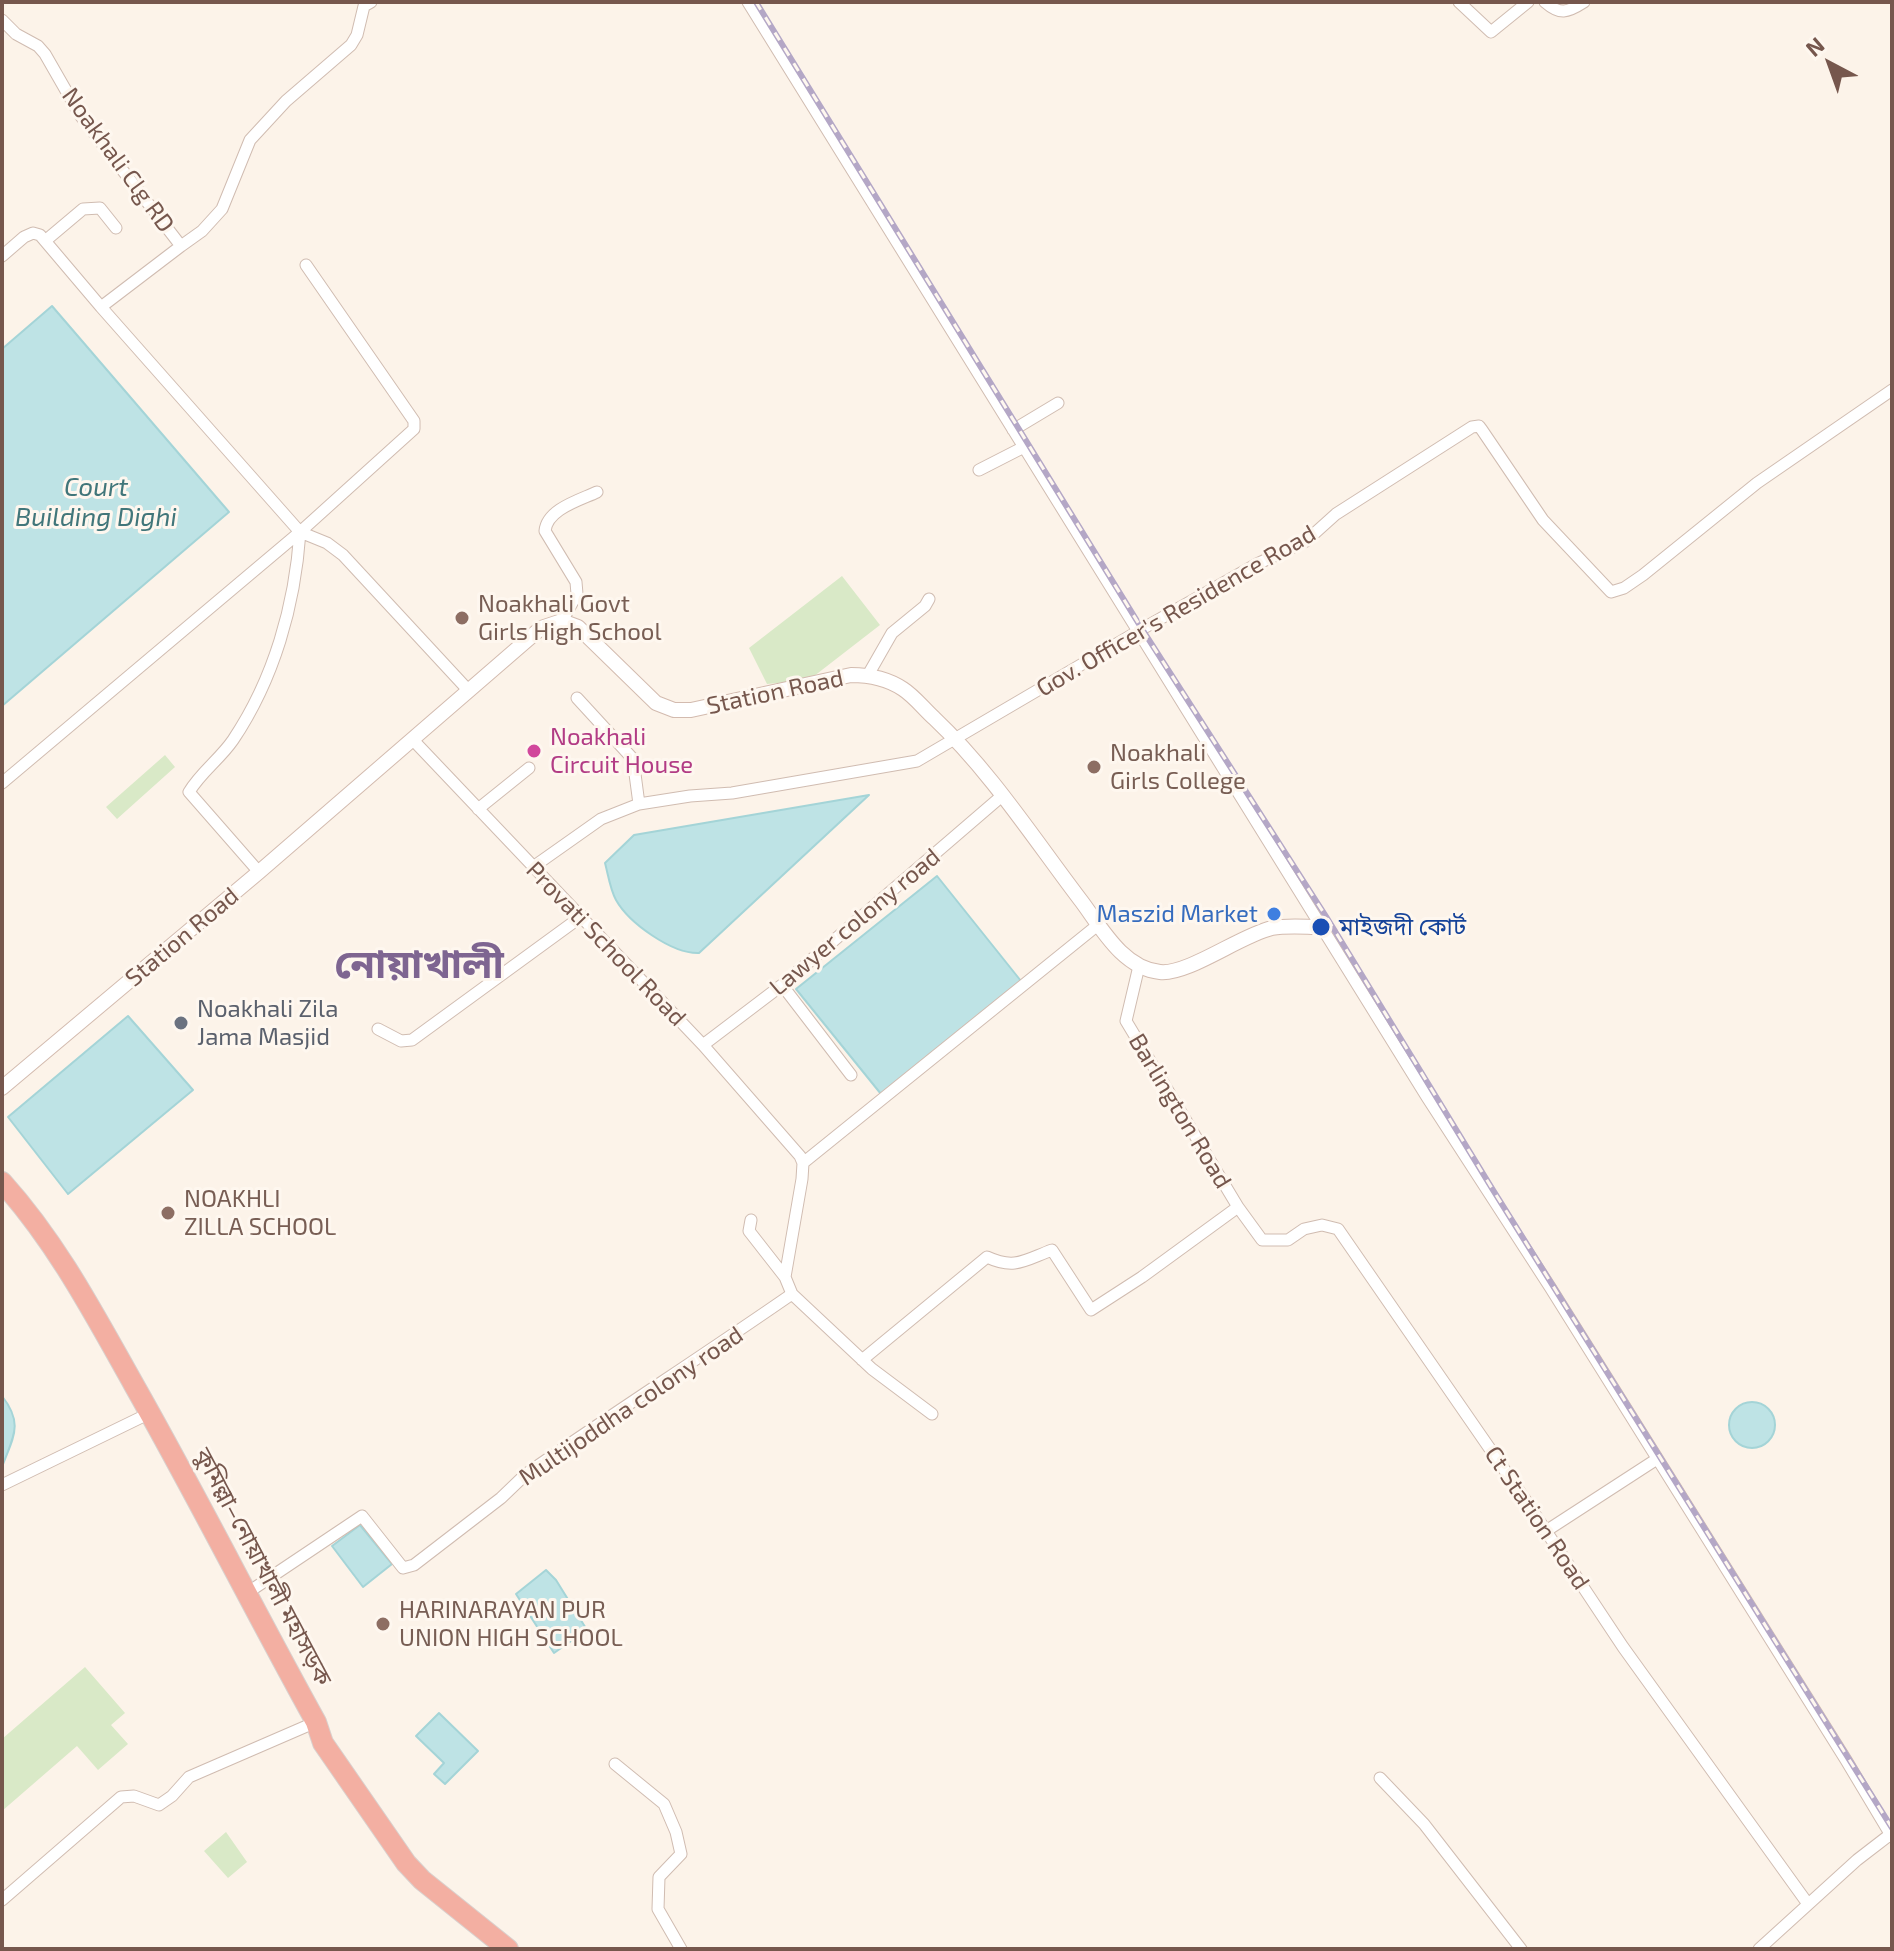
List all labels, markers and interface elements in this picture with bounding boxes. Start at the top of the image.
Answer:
north arrow [1790,24,1870,104]
text: N [1800,31,1829,61]
street label: Noakhali Clg RD [56,82,180,238]
water label: Court Building Dighi [15,471,177,532]
street label: Gov. Officer's Residence Road [1031,519,1321,703]
place label: Noakhali Govt Girls High School [478,590,662,646]
marker: Noakhali Govt Girls High School [453,609,471,627]
street label: Station Road [704,663,846,721]
place label: Noakhali Circuit House [550,723,693,779]
place label: Noakhali Girls College [1110,739,1246,795]
marker: Noakhali Circuit House [525,742,543,760]
marker: Noakhali Girls College [1085,758,1103,776]
street label: Lawyer colony road [764,842,946,1002]
street label: Provati School Road [520,856,692,1032]
street label: Station Road [120,881,244,993]
place label: Maszid Market [1097,900,1258,928]
marker: Maszid Market [1265,905,1283,923]
place label: মাইজদী কোর্ট [1339,913,1466,941]
marker: মাইজদী কোর্ট [1310,916,1332,938]
district label: নোয়াখালী [334,941,504,989]
place label: Noakhali Zila Jama Masjid [197,995,338,1051]
marker: Noakhali Zila Jama Masjid [172,1014,190,1032]
street label: Barlington Road [1122,1028,1238,1194]
place label: NOAKHLI ZILLA SCHOOL [184,1185,336,1241]
marker: NOAKHLI ZILLA SCHOOL [159,1204,177,1222]
street label: Multijoddha colony road [513,1320,749,1492]
street label: Ct Station Road [1478,1441,1596,1595]
street label: কুমিল্লা–নোয়াখালী মহাসড়ক [188,1443,338,1691]
place label: HARINARAYAN PUR UNION HIGH SCHOOL [399,1596,623,1652]
marker: HARINARAYAN PUR UNION HIGH SCHOOL [374,1615,392,1633]

